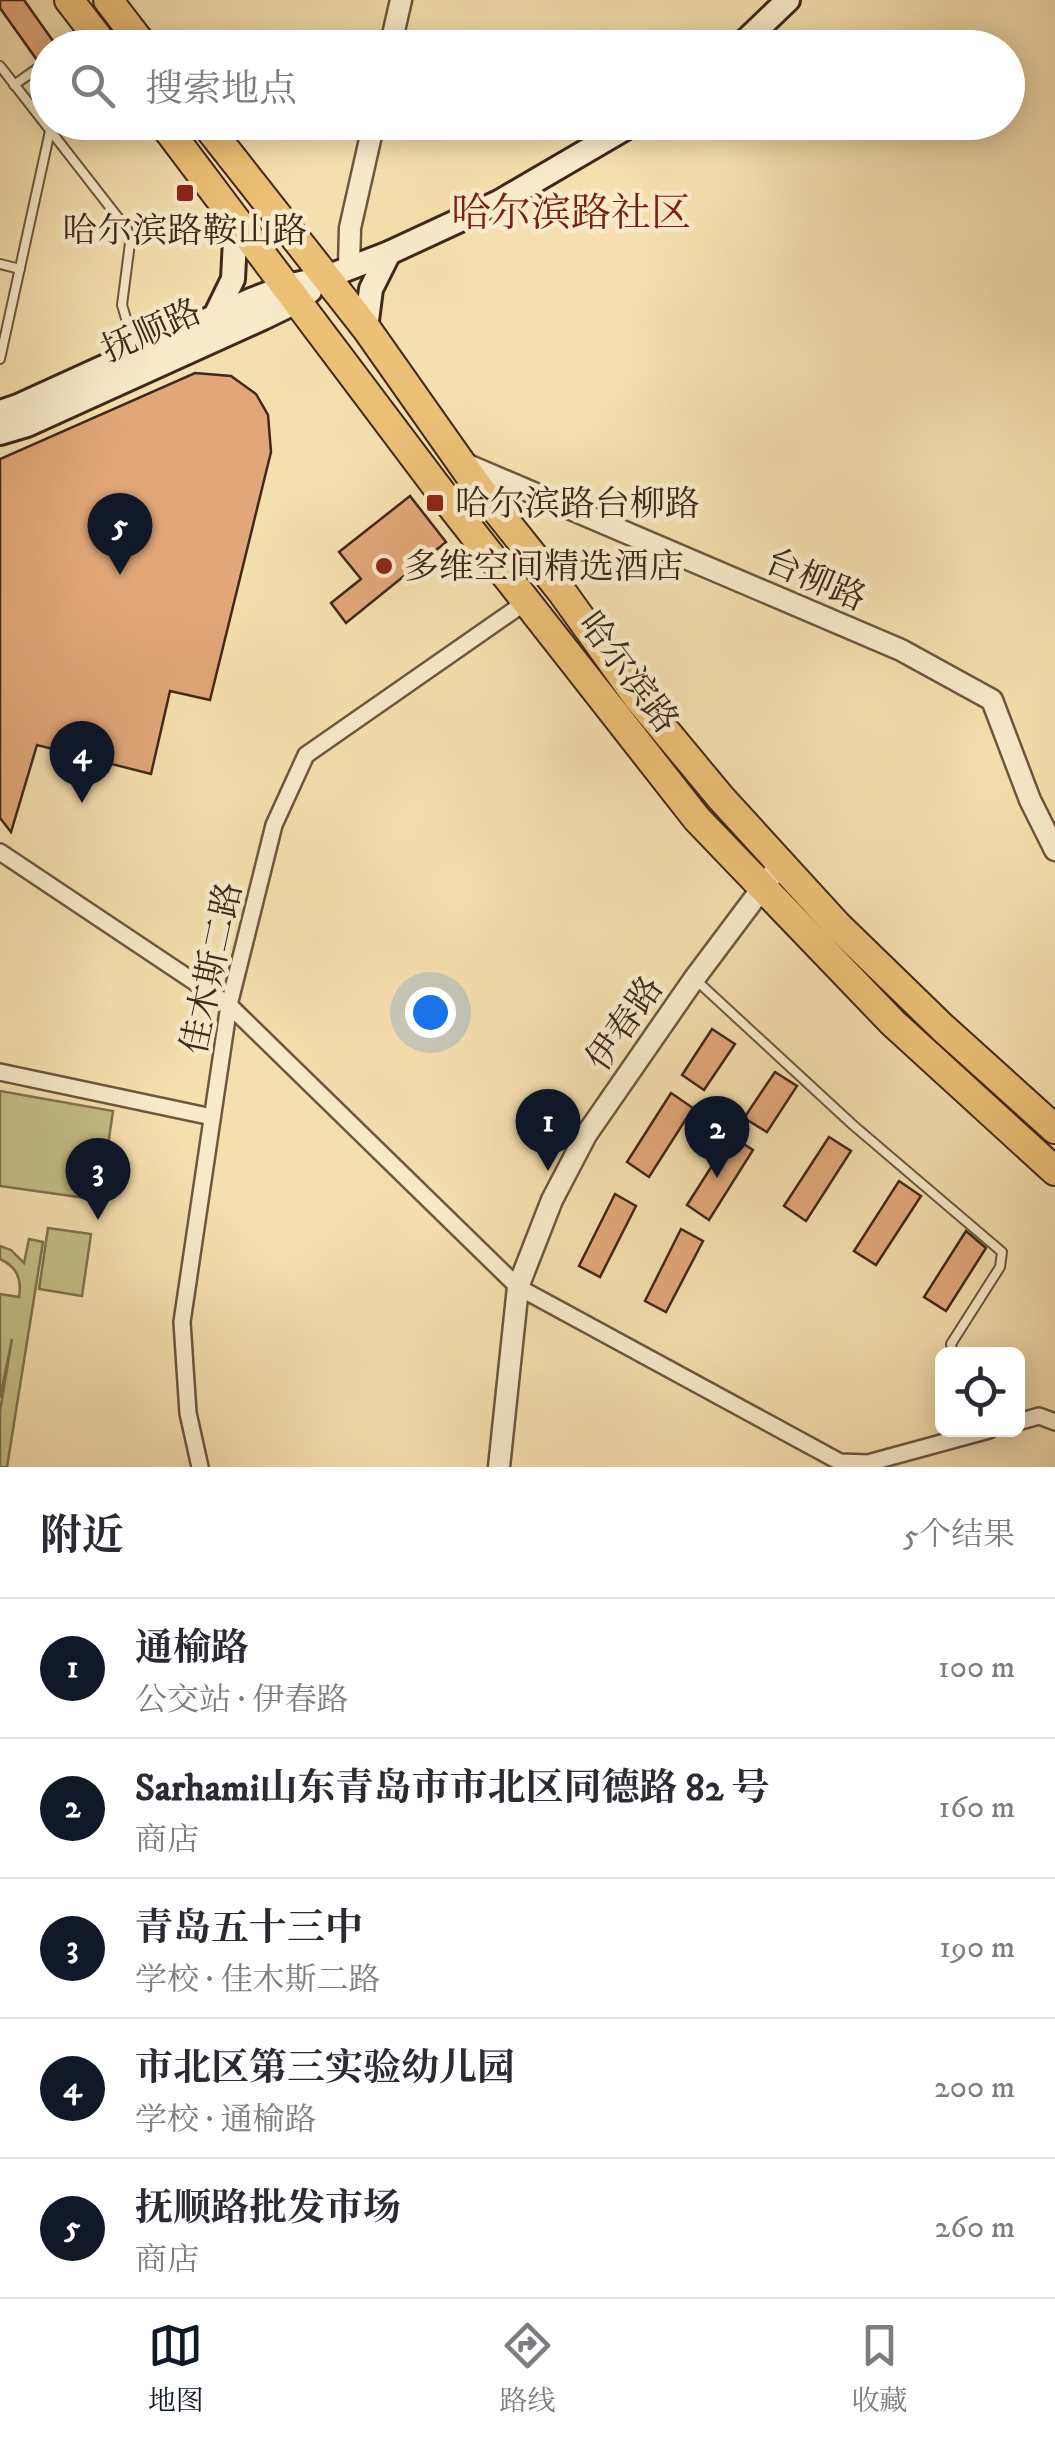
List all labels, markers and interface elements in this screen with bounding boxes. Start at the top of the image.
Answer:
search box [30,30,1025,140]
icon: search [65,58,120,113]
text: 搜索地点 [145,66,297,114]
marker: 哈尔滨路鞍山路 [174,182,196,204]
district label: 哈尔滨路社区 [451,190,691,240]
place label: 哈尔滨路鞍山路 [62,210,308,254]
street label: 抚顺路 [95,290,209,373]
place label: 哈尔滨路台柳路 [455,483,700,527]
pin: 5 [88,492,152,575]
marker: 哈尔滨路台柳路 [424,492,446,514]
street label: 台柳路 [758,540,872,622]
place label: 多维空间精选酒店 [404,546,684,590]
marker: 多维空间精选酒店 [373,555,395,577]
street label: 哈尔滨路 [568,604,687,742]
pin: 4 [49,720,114,803]
street label: 佳木斯二路 [173,878,253,1059]
street label: 伊春路 [577,969,674,1080]
your location [405,987,456,1038]
pin: 1 [516,1088,580,1171]
pin: 2 [684,1096,750,1178]
pin: 3 [66,1138,130,1220]
map controls [935,1347,1025,1437]
button: locate [935,1347,1025,1437]
text: 附近 [40,1511,124,1563]
text: 5个结果 [903,1516,1015,1556]
text: 通榆路 [135,1625,249,1673]
text: 1 [67,1648,78,1688]
text: 100 m [938,1648,1015,1688]
text: 公交站 · 伊春路 [135,1681,348,1721]
text: Sarhami山东青岛市市北区同德路 82 号 [135,1765,769,1813]
text: 2 [65,1788,80,1828]
text: 160 m [939,1788,1015,1828]
text: 商店 [135,1821,199,1861]
text: 青岛五十三中 [135,1905,363,1953]
text: 3 [67,1928,78,1968]
text: 190 m [939,1928,1015,1968]
text: 学校 · 佳木斯二路 [135,1961,380,2001]
text: 市北区第三实验幼儿园 [135,2045,515,2093]
text: 4 [63,2068,82,2108]
text: 200 m [934,2068,1015,2108]
text: 学校 · 通榆路 [135,2101,316,2141]
text: 抚顺路批发市场 [135,2185,401,2233]
text: 5 [65,2208,80,2248]
text: 260 m [935,2208,1015,2248]
text: 商店 [135,2241,199,2281]
tab: 地图 [148,2318,204,2419]
tab: 路线 [499,2318,555,2419]
tab: 收藏 [851,2318,907,2419]

